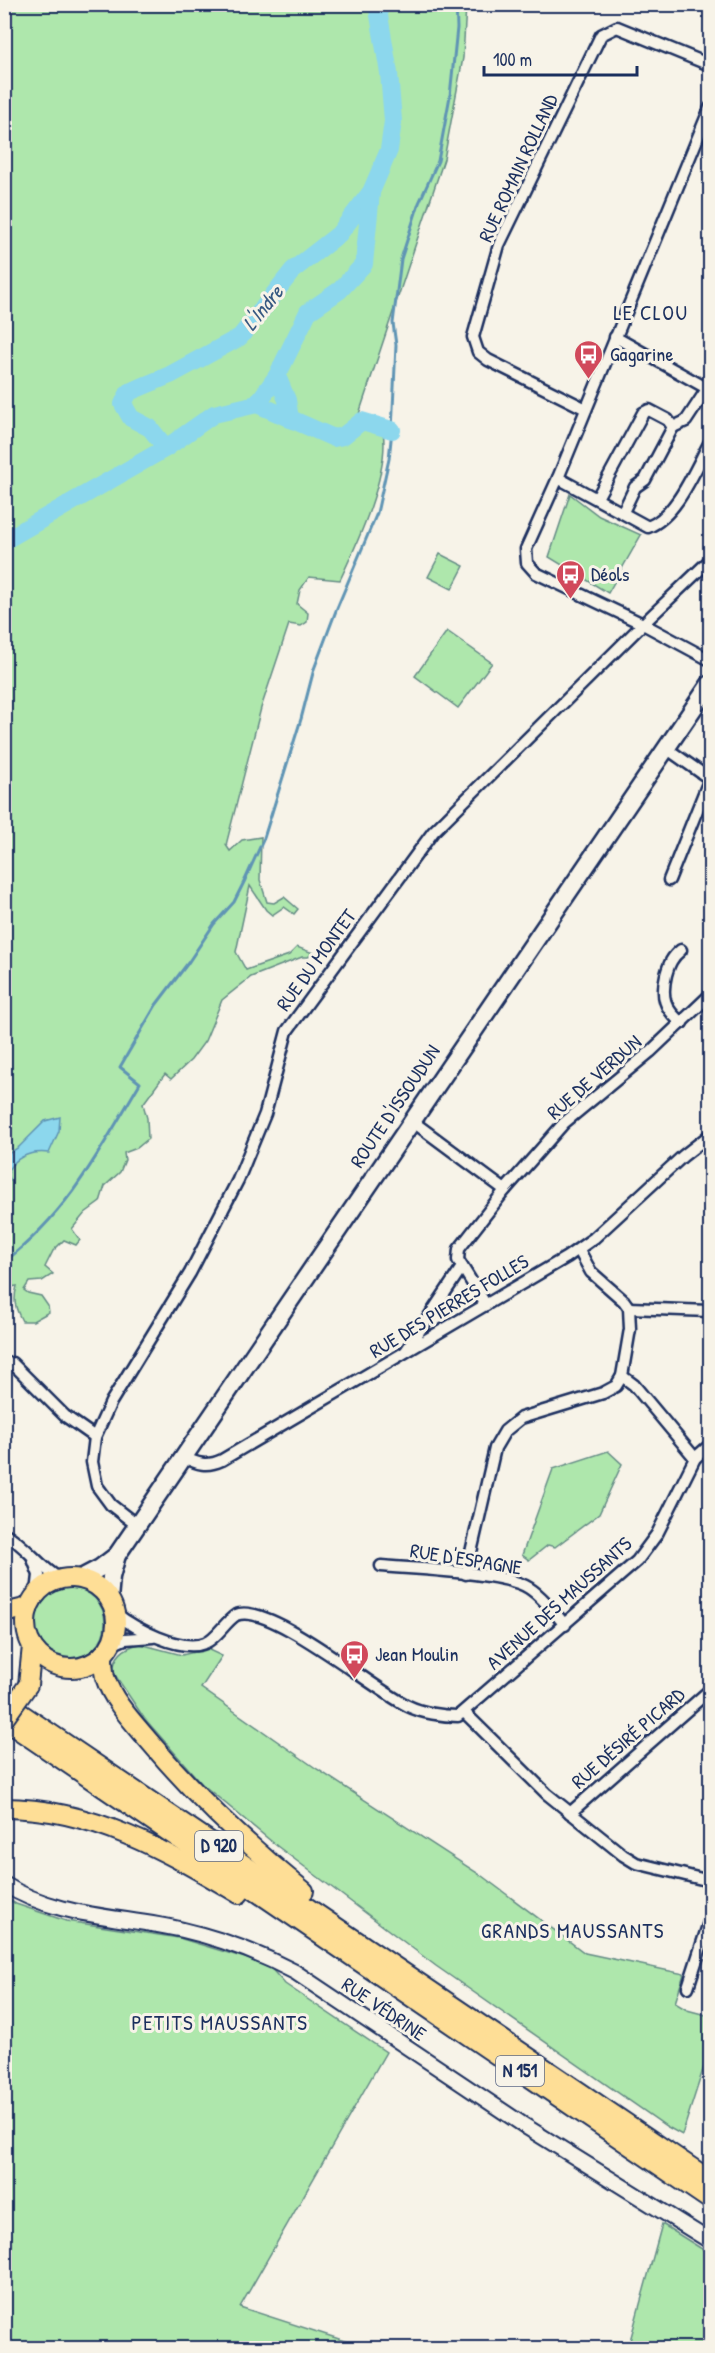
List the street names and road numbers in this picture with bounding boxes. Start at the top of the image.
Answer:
street label: RUE ROMAIN ROLLAND [471,89,564,246]
street label: RUE DU MONTET [269,903,362,1016]
street label: RUE DE VERDUN [541,1028,647,1125]
street label: ROUTE D'ISSOUDUN [343,1039,446,1173]
street label: RUE DES PIERRES FOLLES [364,1247,533,1364]
street label: AVENUE DES MAUSSANTS [480,1530,637,1675]
street label: RUE D'ESPAGNE [408,1536,524,1581]
street label: RUE DÉSIRÉ PICARD [565,1681,690,1794]
road number: D 920 [195,1831,243,1861]
street label: RUE VÉDRINE [337,1970,432,2047]
road number: N 151 [496,2056,544,2086]

